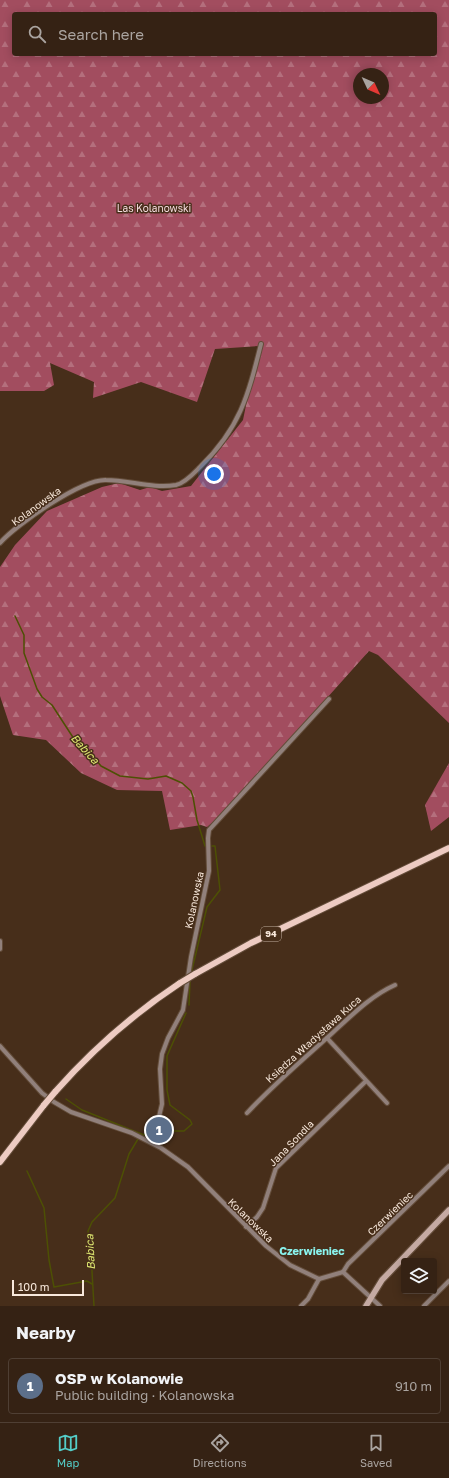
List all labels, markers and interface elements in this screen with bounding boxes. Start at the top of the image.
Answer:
search box [12,12,437,56]
icon: search [26,23,48,45]
text: Search here [58,25,144,43]
north arrow [353,68,389,104]
park label: Las Kolanowski [117,202,191,214]
your location [204,464,224,484]
street label: Kolanowska [9,484,63,528]
water label: Babica [69,731,103,767]
street label: Kolanowska [182,870,206,930]
road number: 94 [261,927,281,941]
street label: Księdza Władysława Kuca [263,993,363,1085]
pin: 1 [146,1115,172,1145]
street label: Jana Sondla [266,1118,316,1168]
street label: Czerwieniec [365,1188,416,1238]
street label: Kolanowska [226,1195,276,1245]
water label: Babica [82,1233,97,1270]
district label: Czerwieniec [279,1244,345,1257]
map controls [401,1258,437,1294]
button: layers [401,1258,437,1294]
scale bar [12,1278,84,1297]
text: 100 m [18,1280,49,1293]
text: Nearby [16,1322,76,1343]
text: OSP w Kolanowie [55,1369,183,1387]
text: 1 [27,1378,33,1394]
text: 910 m [395,1378,432,1394]
text: Public building · Kolanowska [55,1387,234,1403]
tab: Map [57,1432,79,1469]
tab: Directions [193,1432,247,1469]
tab: Saved [360,1432,392,1469]

